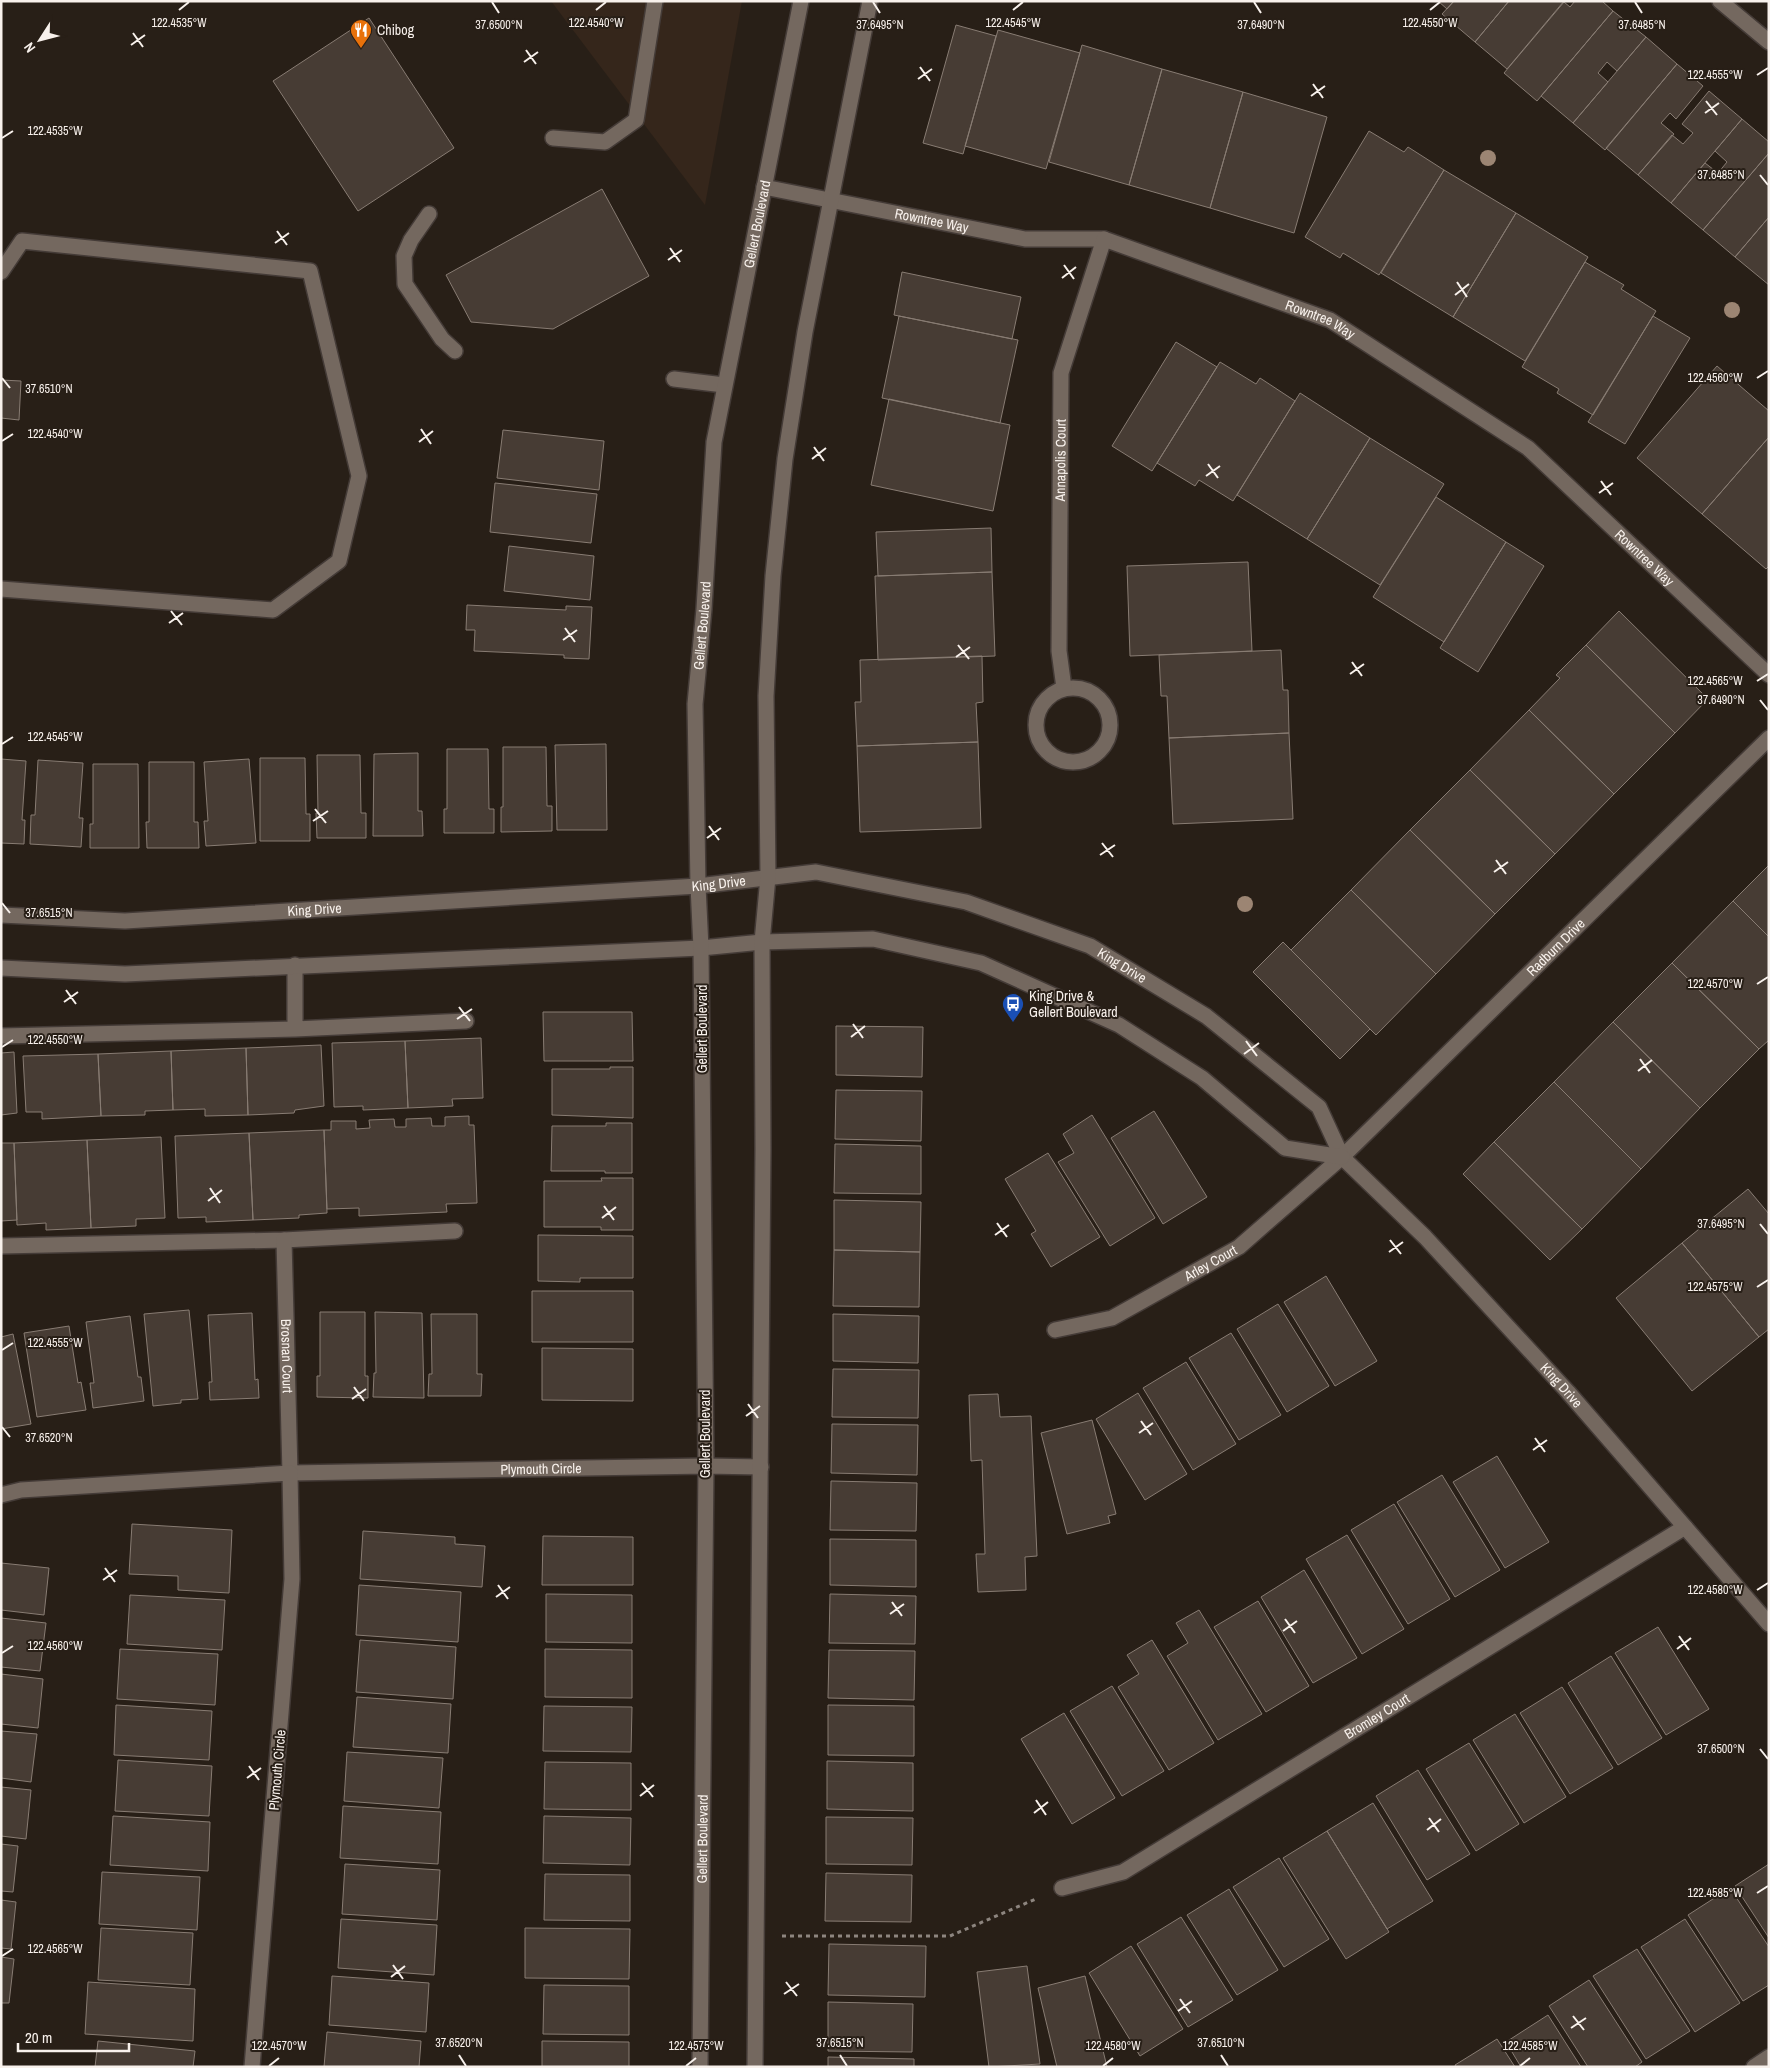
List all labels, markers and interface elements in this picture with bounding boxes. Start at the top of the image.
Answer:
north arrow [15,15,65,65]
text: 122.4535°W [151,15,207,31]
text: 122.4540°W [568,15,624,31]
text: 122.4545°W [985,15,1041,31]
text: 122.4550°W [1402,15,1458,31]
text: 37.6500°N [475,17,523,33]
text: 37.6495°N [856,17,904,33]
text: 37.6490°N [1237,17,1285,33]
text: 37.6485°N [1618,17,1666,33]
restaurant icon: Chibog [349,18,373,49]
place label: Chibog [377,21,415,39]
text: N [20,39,39,56]
text: 122.4555°W [1687,67,1743,83]
text: 122.4535°W [27,123,83,139]
text: 37.6485°N [1697,167,1745,183]
street label: Gellert Boulevard [740,179,774,269]
street label: Rowntree Way [893,204,970,237]
street label: Rowntree Way [1283,296,1359,343]
text: 122.4560°W [1687,370,1743,386]
text: 37.6510°N [25,381,73,397]
street label: Annapolis Court [1051,419,1070,503]
text: 122.4540°W [27,426,83,442]
street label: Rowntree Way [1611,525,1678,590]
street label: Gellert Boulevard [689,581,715,671]
text: 122.4565°W [1687,673,1743,689]
text: 37.6490°N [1697,692,1745,708]
text: 122.4545°W [27,729,83,745]
street label: King Drive [691,871,747,895]
street label: King Drive [287,899,342,920]
text: 37.6515°N [25,905,73,921]
street label: Radburn Drive [1523,915,1589,980]
street label: King Drive [1094,944,1150,987]
text: 122.4570°W [1687,976,1743,992]
street label: Gellert Boulevard [693,985,711,1073]
place label: King Drive & Gellert Boulevard [1029,987,1118,1021]
bus stop icon: King Drive & Gellert Boulevard [1001,992,1025,1023]
text: 122.4550°W [27,1032,83,1048]
text: 37.6495°N [1697,1216,1745,1232]
street label: Arley Court [1180,1241,1240,1285]
text: 122.4575°W [1687,1279,1743,1295]
street label: Brosnan Court [277,1319,297,1393]
text: 122.4555°W [27,1335,83,1351]
street label: King Drive [1537,1359,1586,1411]
street label: Gellert Boulevard [696,1390,714,1478]
text: 37.6520°N [25,1430,73,1446]
street label: Plymouth Circle [500,1459,582,1478]
text: 122.4580°W [1687,1582,1743,1598]
text: 122.4560°W [27,1638,83,1654]
street label: Bromley Court [1341,1689,1413,1743]
street label: Plymouth Circle [265,1729,289,1811]
text: 37.6500°N [1697,1741,1745,1757]
street label: Gellert Boulevard [693,1795,712,1884]
text: 122.4585°W [1687,1885,1743,1901]
text: 122.4565°W [27,1941,83,1957]
scale bar [18,2020,129,2052]
text: 20 m [25,2027,52,2048]
text: 37.6520°N [435,2035,483,2051]
text: 37.6515°N [816,2035,864,2051]
text: 37.6510°N [1197,2035,1245,2051]
text: 122.4570°W [251,2038,307,2054]
text: 122.4575°W [668,2038,724,2054]
text: 122.4580°W [1085,2038,1141,2054]
text: 122.4585°W [1502,2038,1558,2054]

